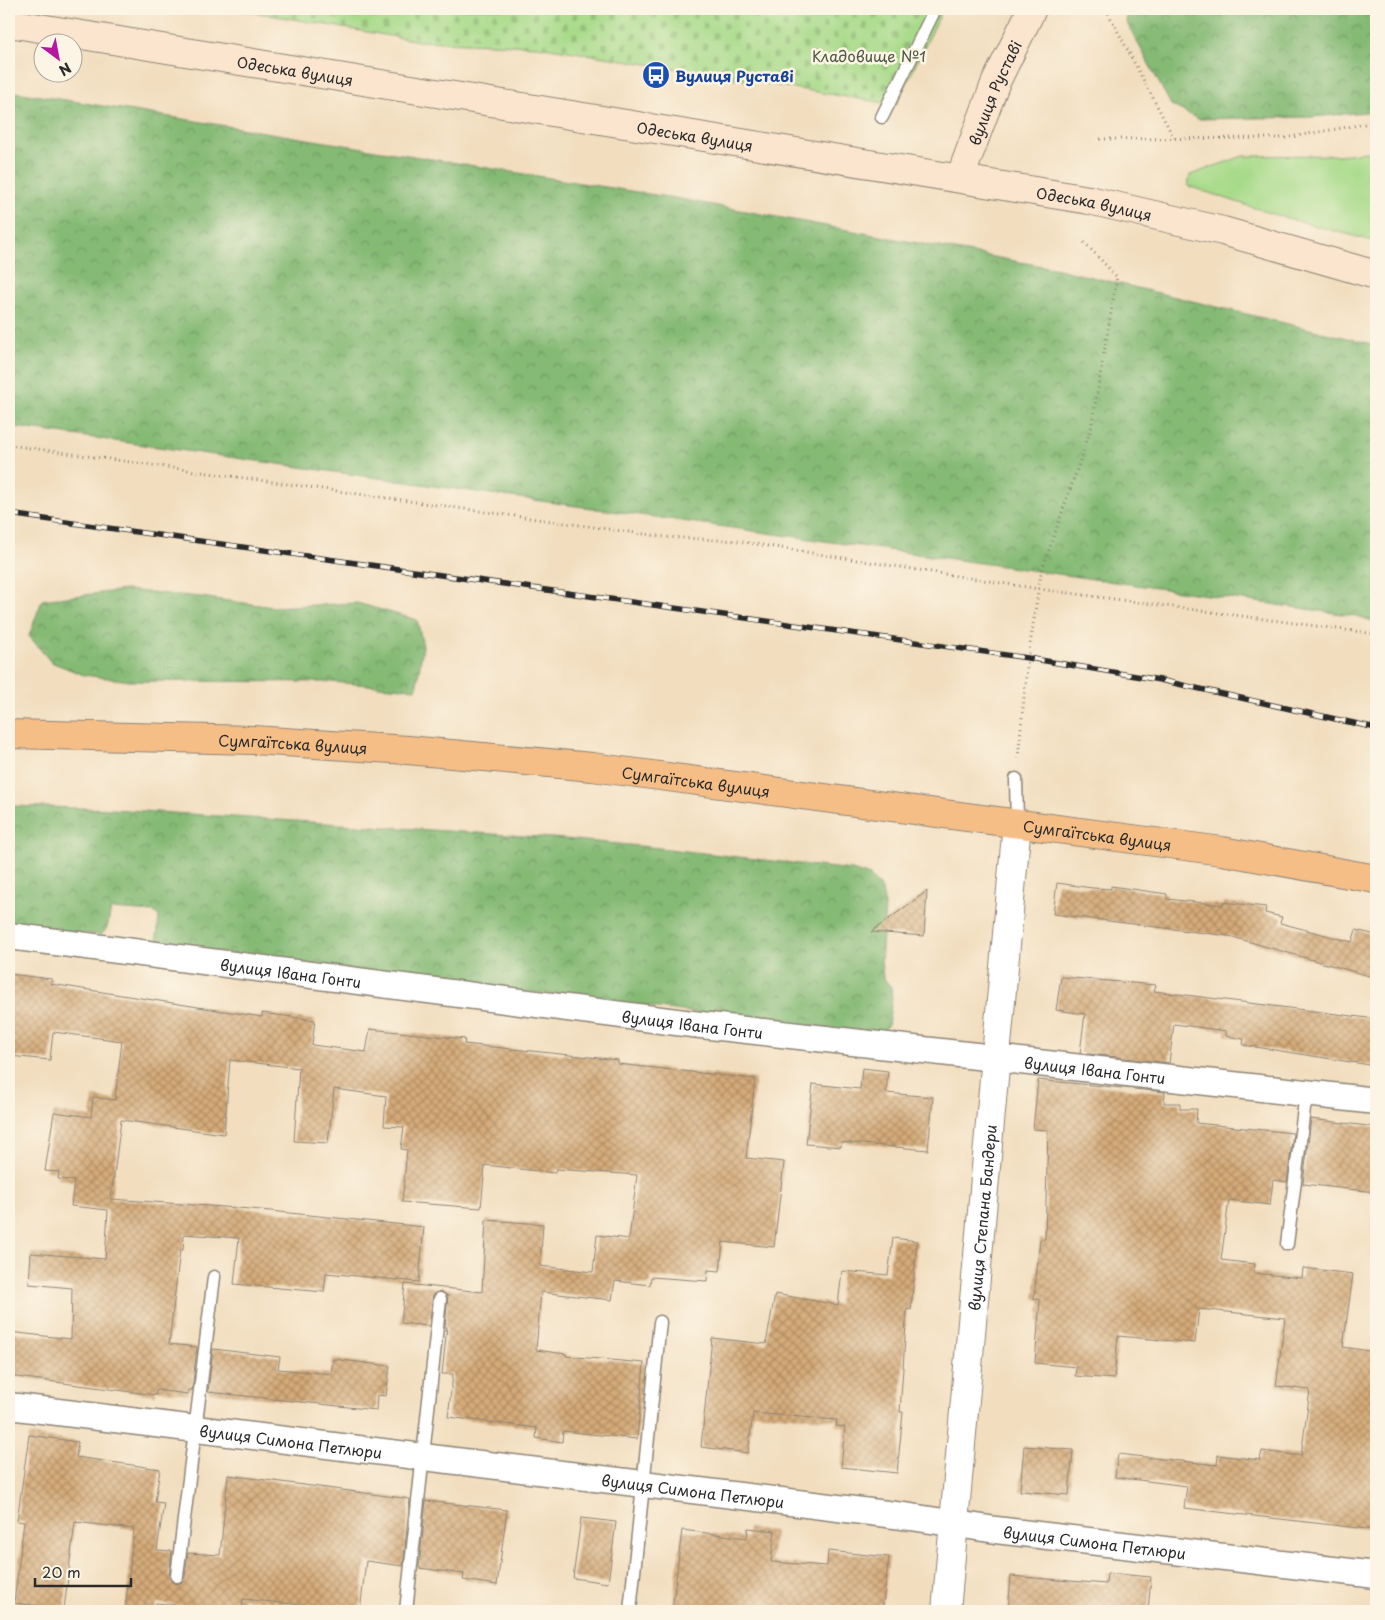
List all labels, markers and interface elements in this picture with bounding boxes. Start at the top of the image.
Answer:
north arrow [32,32,82,82]
street label: вулиця Руставі [962,36,1026,148]
park label: Кладовище №1 [812,44,926,67]
street label: Одеська вулиця [235,49,355,91]
text: N [55,58,75,81]
bus stop icon: Вулиця Руставі [641,60,671,90]
place label: Вулиця Руставі [675,64,794,87]
street label: Одеська вулиця [635,115,755,156]
street label: Одеська вулиця [1035,180,1154,226]
street label: Сумгаїтська вулиця [218,728,368,759]
street label: Сумгаїтська вулиця [620,760,771,802]
street label: Сумгаїтська вулиця [1022,813,1173,856]
street label: вулиця Івана Гонти [219,952,363,993]
street label: вулиця Івана Гонти [621,1004,764,1043]
street label: вулиця Івана Гонти [1023,1050,1167,1089]
street label: вулиця Степана Бандери [962,1123,1001,1312]
street label: вулиця Симона Петлюри [198,1418,384,1463]
street label: вулиця Симона Петлюри [600,1468,786,1513]
street label: вулиця Симона Петлюри [1002,1519,1187,1564]
scale bar [35,1555,131,1587]
text: 20 m [42,1560,81,1583]

